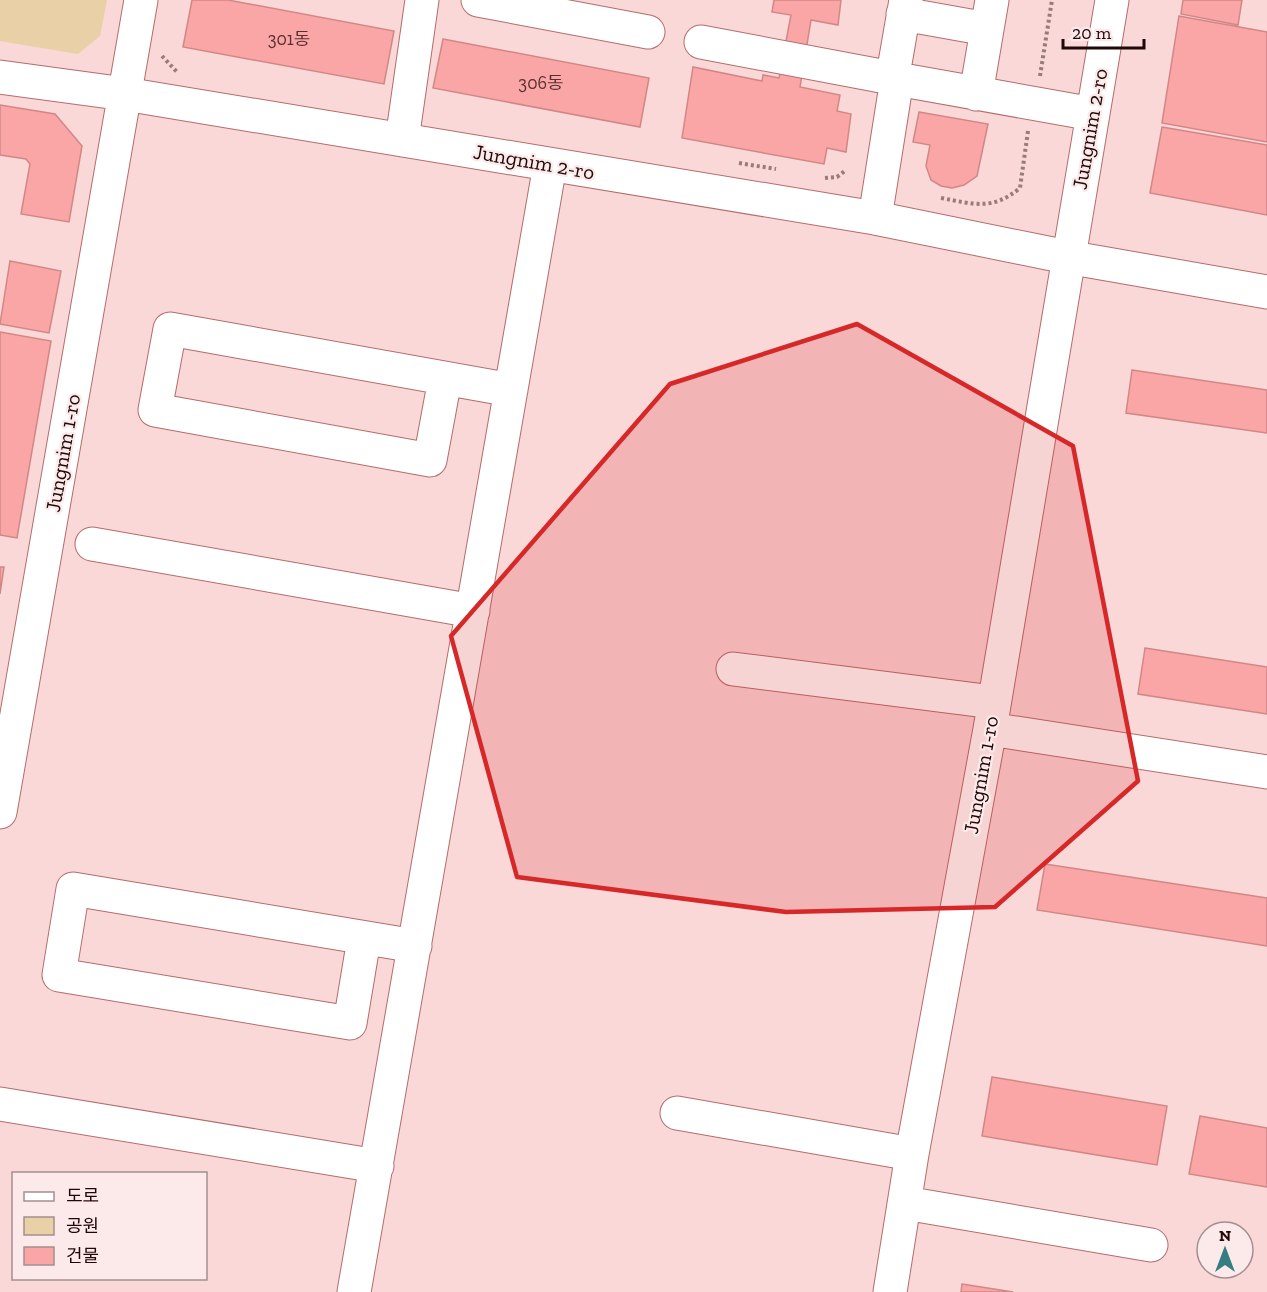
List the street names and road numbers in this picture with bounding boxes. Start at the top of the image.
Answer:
street label: Jungnim 2-ro [1067,66,1112,191]
street label: Jungnim 2-ro [472,139,597,184]
street label: Jungnim 1-ro [40,392,85,514]
street label: Jungnim 1-ro [958,714,1003,836]

